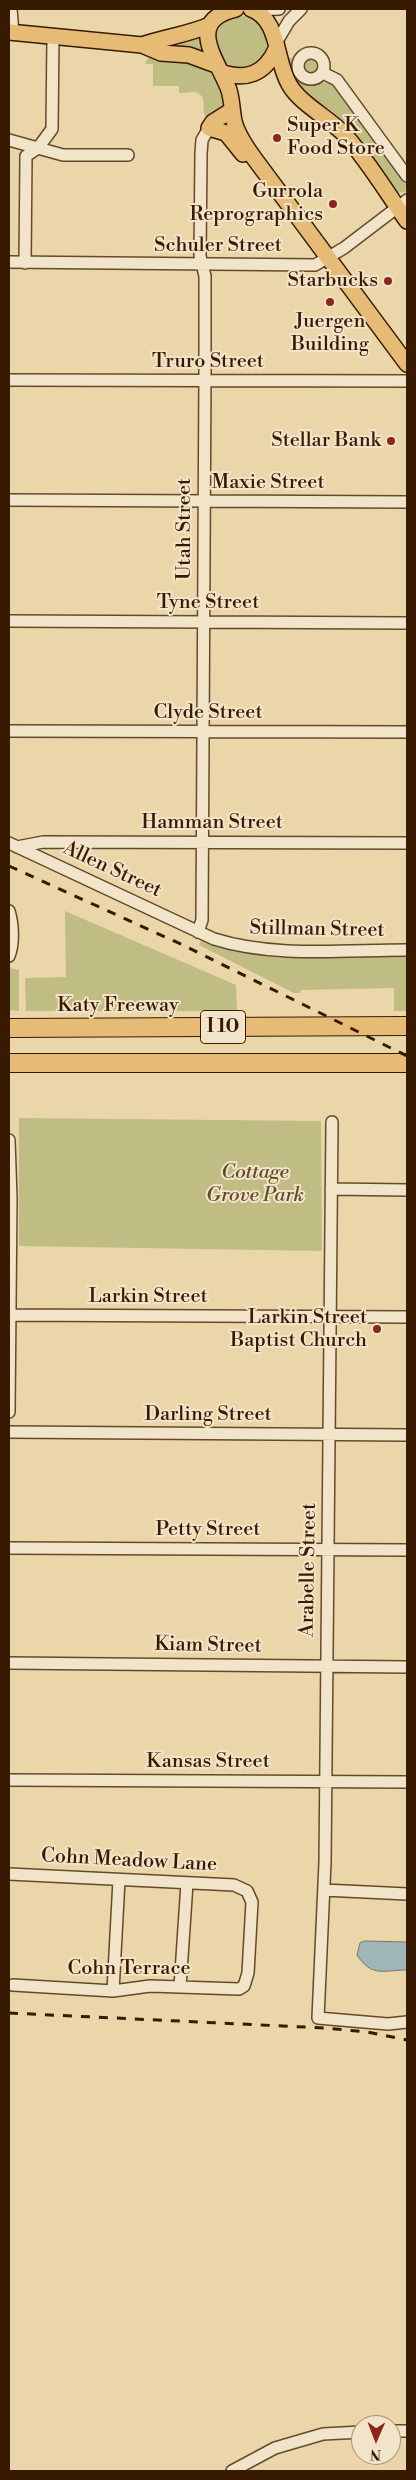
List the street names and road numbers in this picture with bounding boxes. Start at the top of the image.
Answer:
street label: Schuler Street [154,234,282,258]
street label: Truro Street [152,350,264,374]
street label: Maxie Street [211,471,325,495]
street label: Utah Street [173,478,197,580]
street label: Tyne Street [157,591,259,615]
street label: Clyde Street [153,701,263,725]
street label: Hamman Street [141,811,283,835]
street label: Allen Street [59,837,165,903]
street label: Stillman Street [249,917,385,943]
street label: Katy Freeway [57,994,179,1018]
road number: I 10 [200,1010,246,1044]
street label: Larkin Street [88,1285,208,1309]
street label: Darling Street [144,1403,272,1427]
street label: Arabelle Street [296,1503,322,1637]
street label: Petty Street [156,1518,260,1542]
street label: Kiam Street [154,1633,262,1659]
street label: Kansas Street [146,1750,270,1774]
street label: Cohn Meadow Lane [40,1844,218,1878]
street label: Cohn Terrace [67,1957,191,1981]

